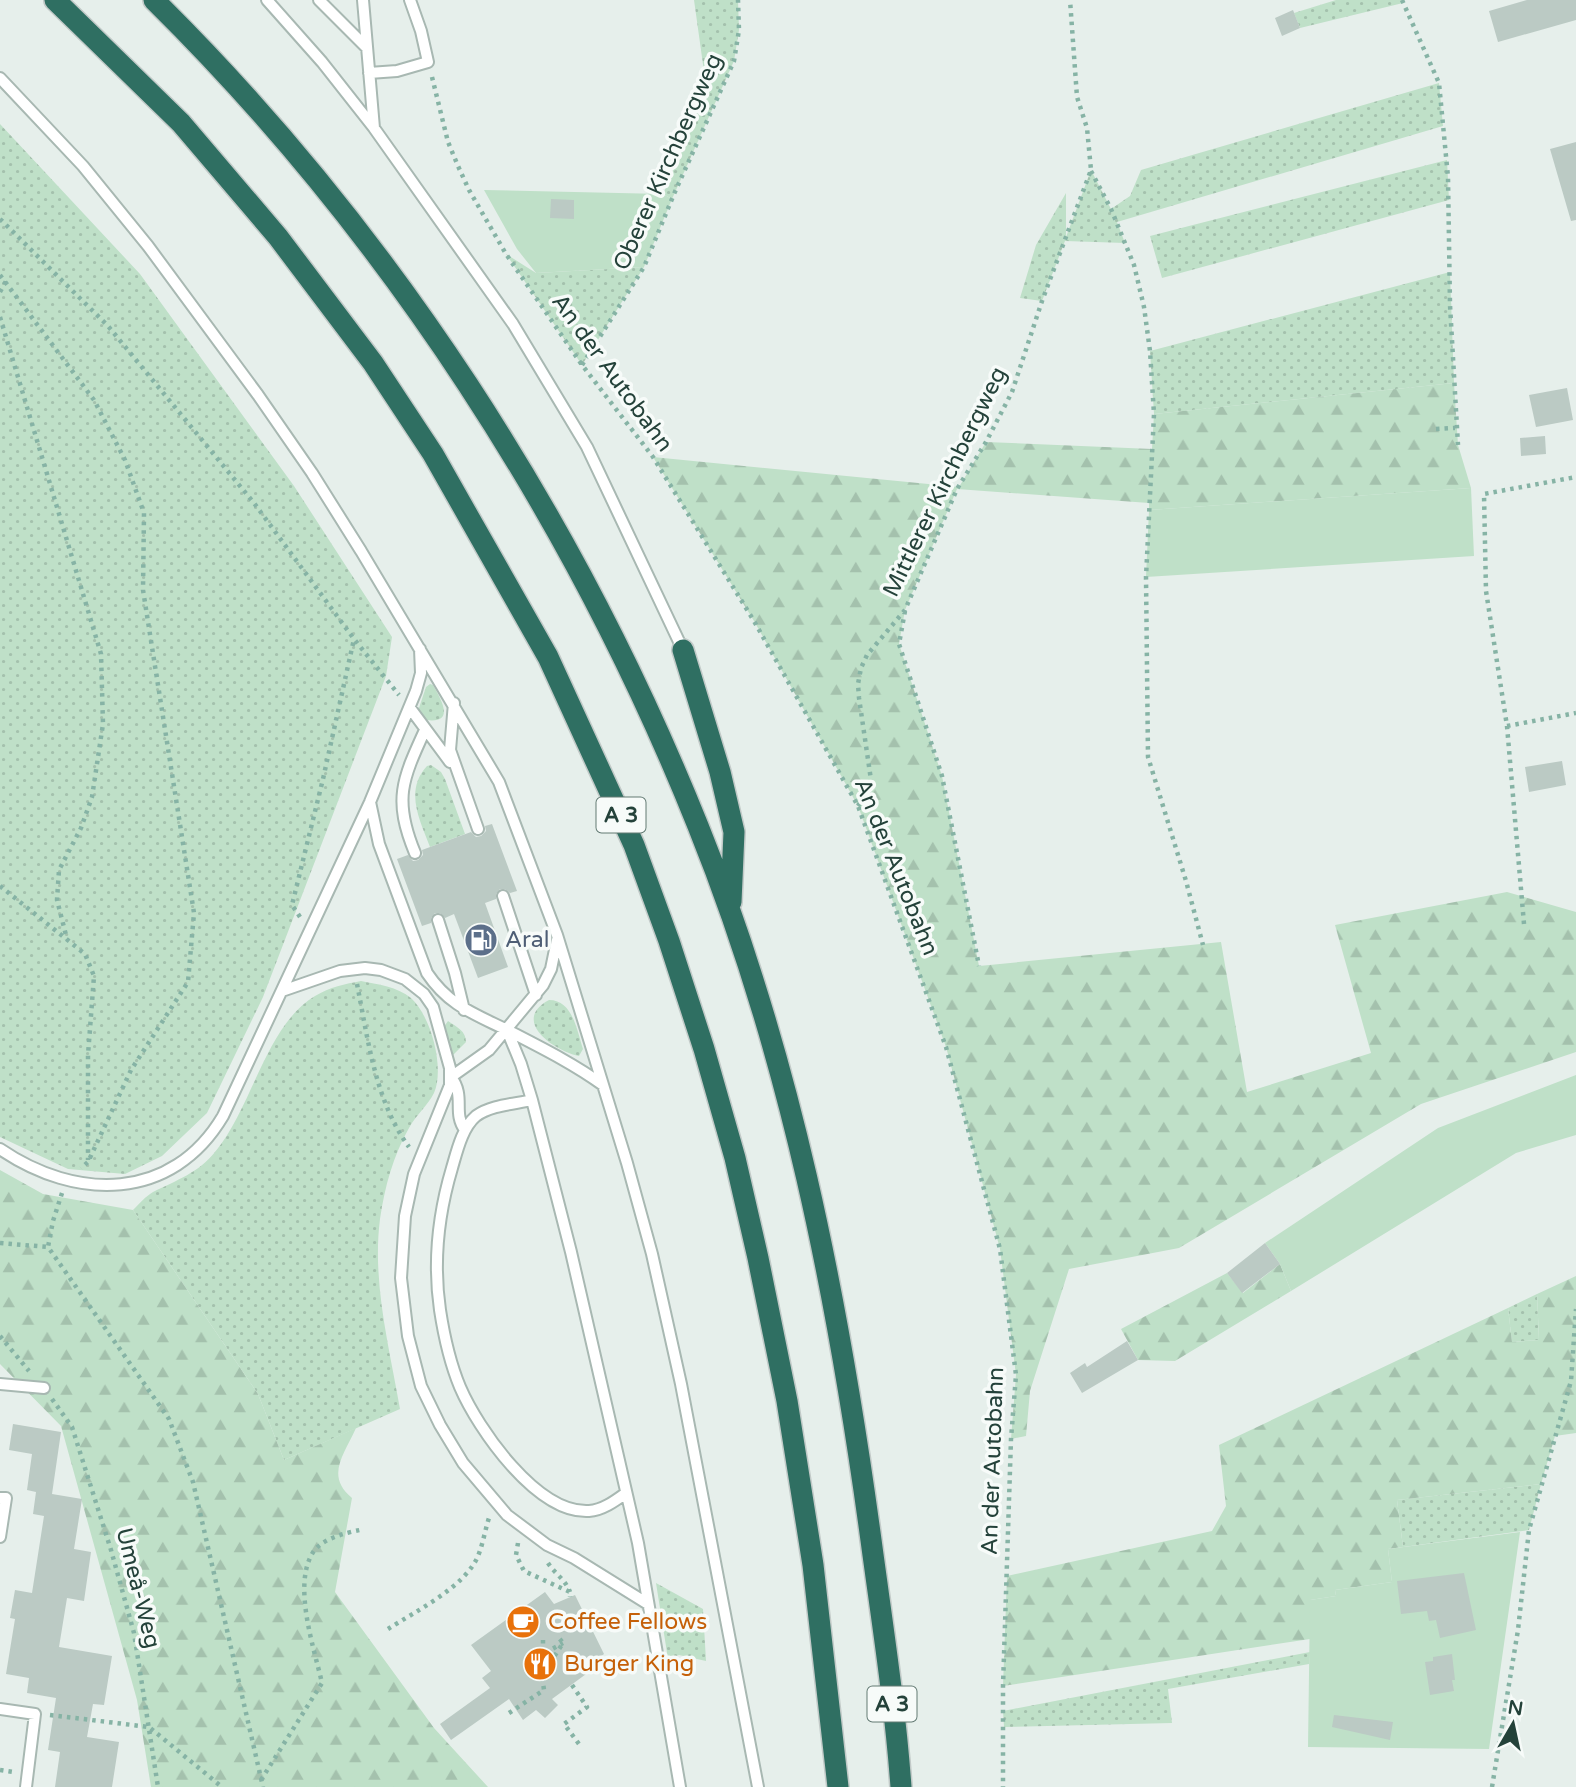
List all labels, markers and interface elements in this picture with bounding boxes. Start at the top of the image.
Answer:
street label: Oberer Kirchbergweg [608,49,728,275]
street label: An der Autobahn [545,289,679,457]
street label: Mittlerer Kirchbergweg [877,362,1013,602]
street label: An der Autobahn [848,774,944,960]
road number: A 3 [596,798,646,832]
fuel station icon: Aral [462,921,500,959]
place label: Aral [505,926,549,954]
street label: An der Autobahn [976,1366,1010,1556]
street label: Umeå-Weg [110,1525,166,1651]
cafe icon: Coffee Fellows [504,1603,542,1641]
place label: Coffee Fellows [548,1608,707,1636]
restaurant icon: Burger King [521,1645,559,1683]
place label: Burger King [564,1650,694,1678]
road number: A 3 [868,1686,917,1722]
north arrow [1478,1689,1548,1759]
text: N [1506,1696,1525,1720]

